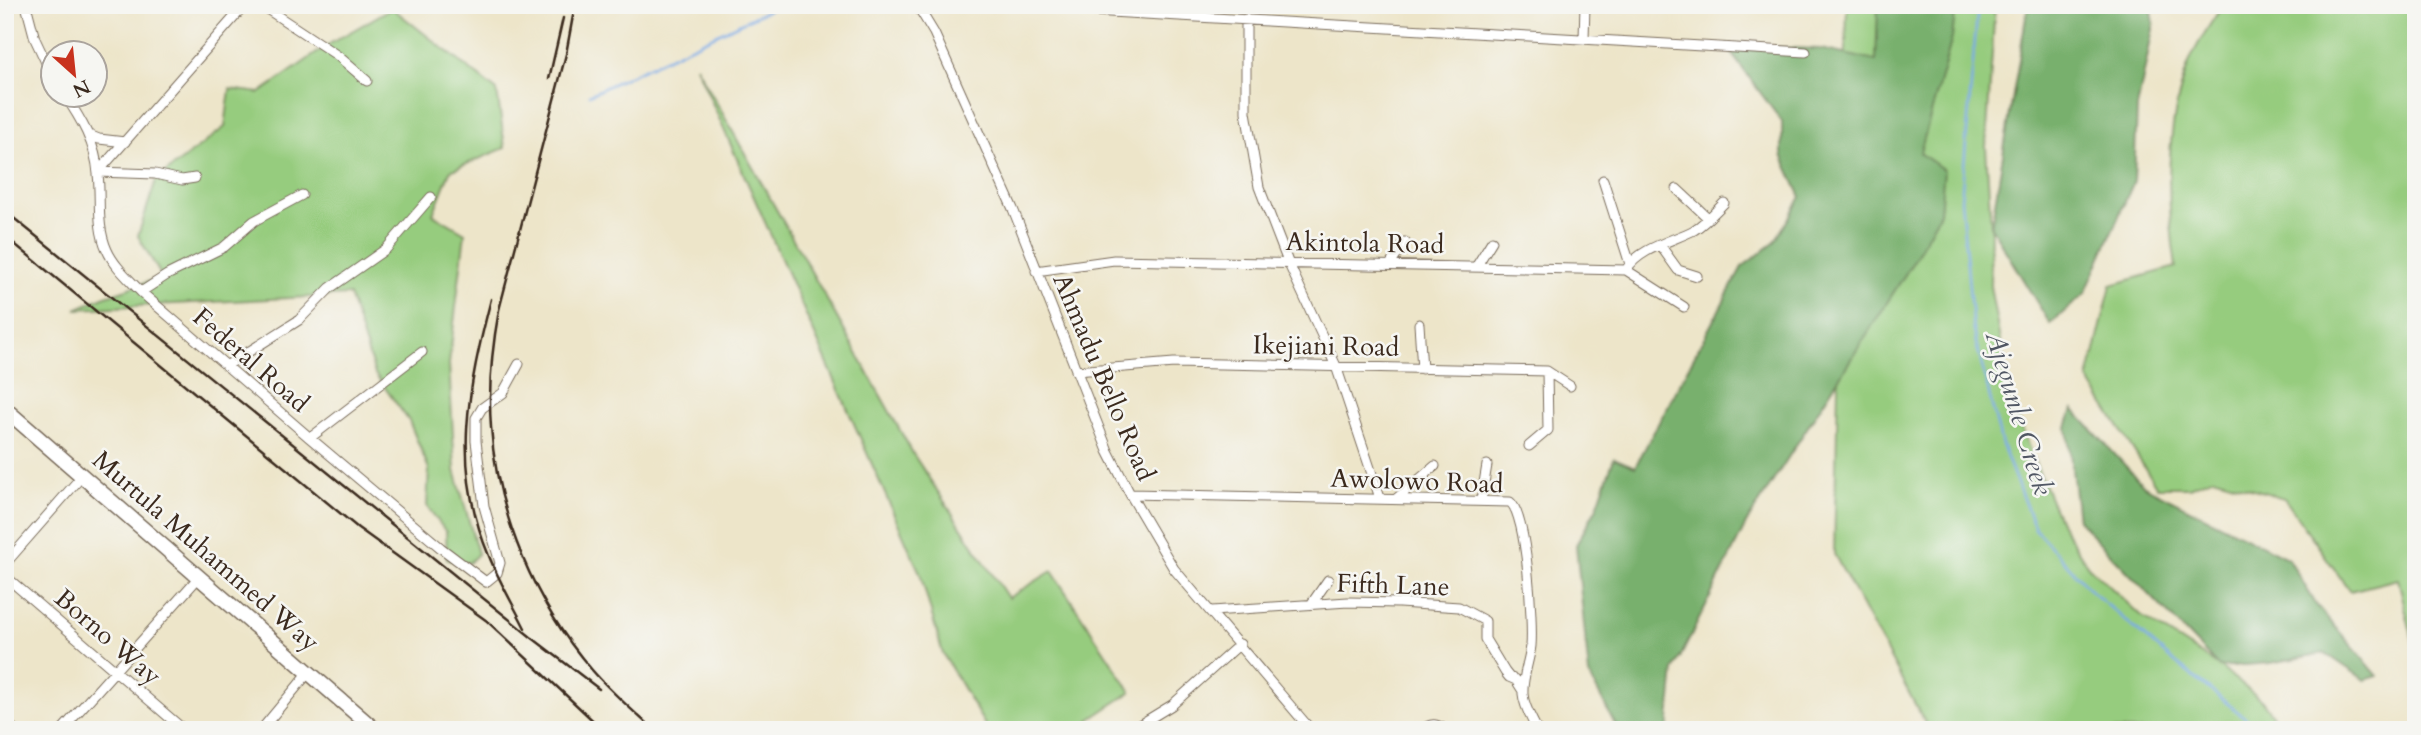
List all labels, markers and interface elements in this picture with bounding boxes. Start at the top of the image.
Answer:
north arrow [38,38,108,108]
text: N [68,73,95,104]
street label: Akintola Road [1285,224,1445,262]
street label: Ahmadu Bello Road [1045,268,1164,486]
street label: Federal Road [185,300,317,420]
water label: Ajegunle Creek [1976,325,2062,500]
street label: Ikejiani Road [1252,327,1400,365]
street label: Murtula Muhammed Way [85,443,327,660]
street label: Awolowo Road [1330,460,1504,502]
street label: Fifth Lane [1336,566,1450,604]
street label: Borno Way [47,581,169,693]

